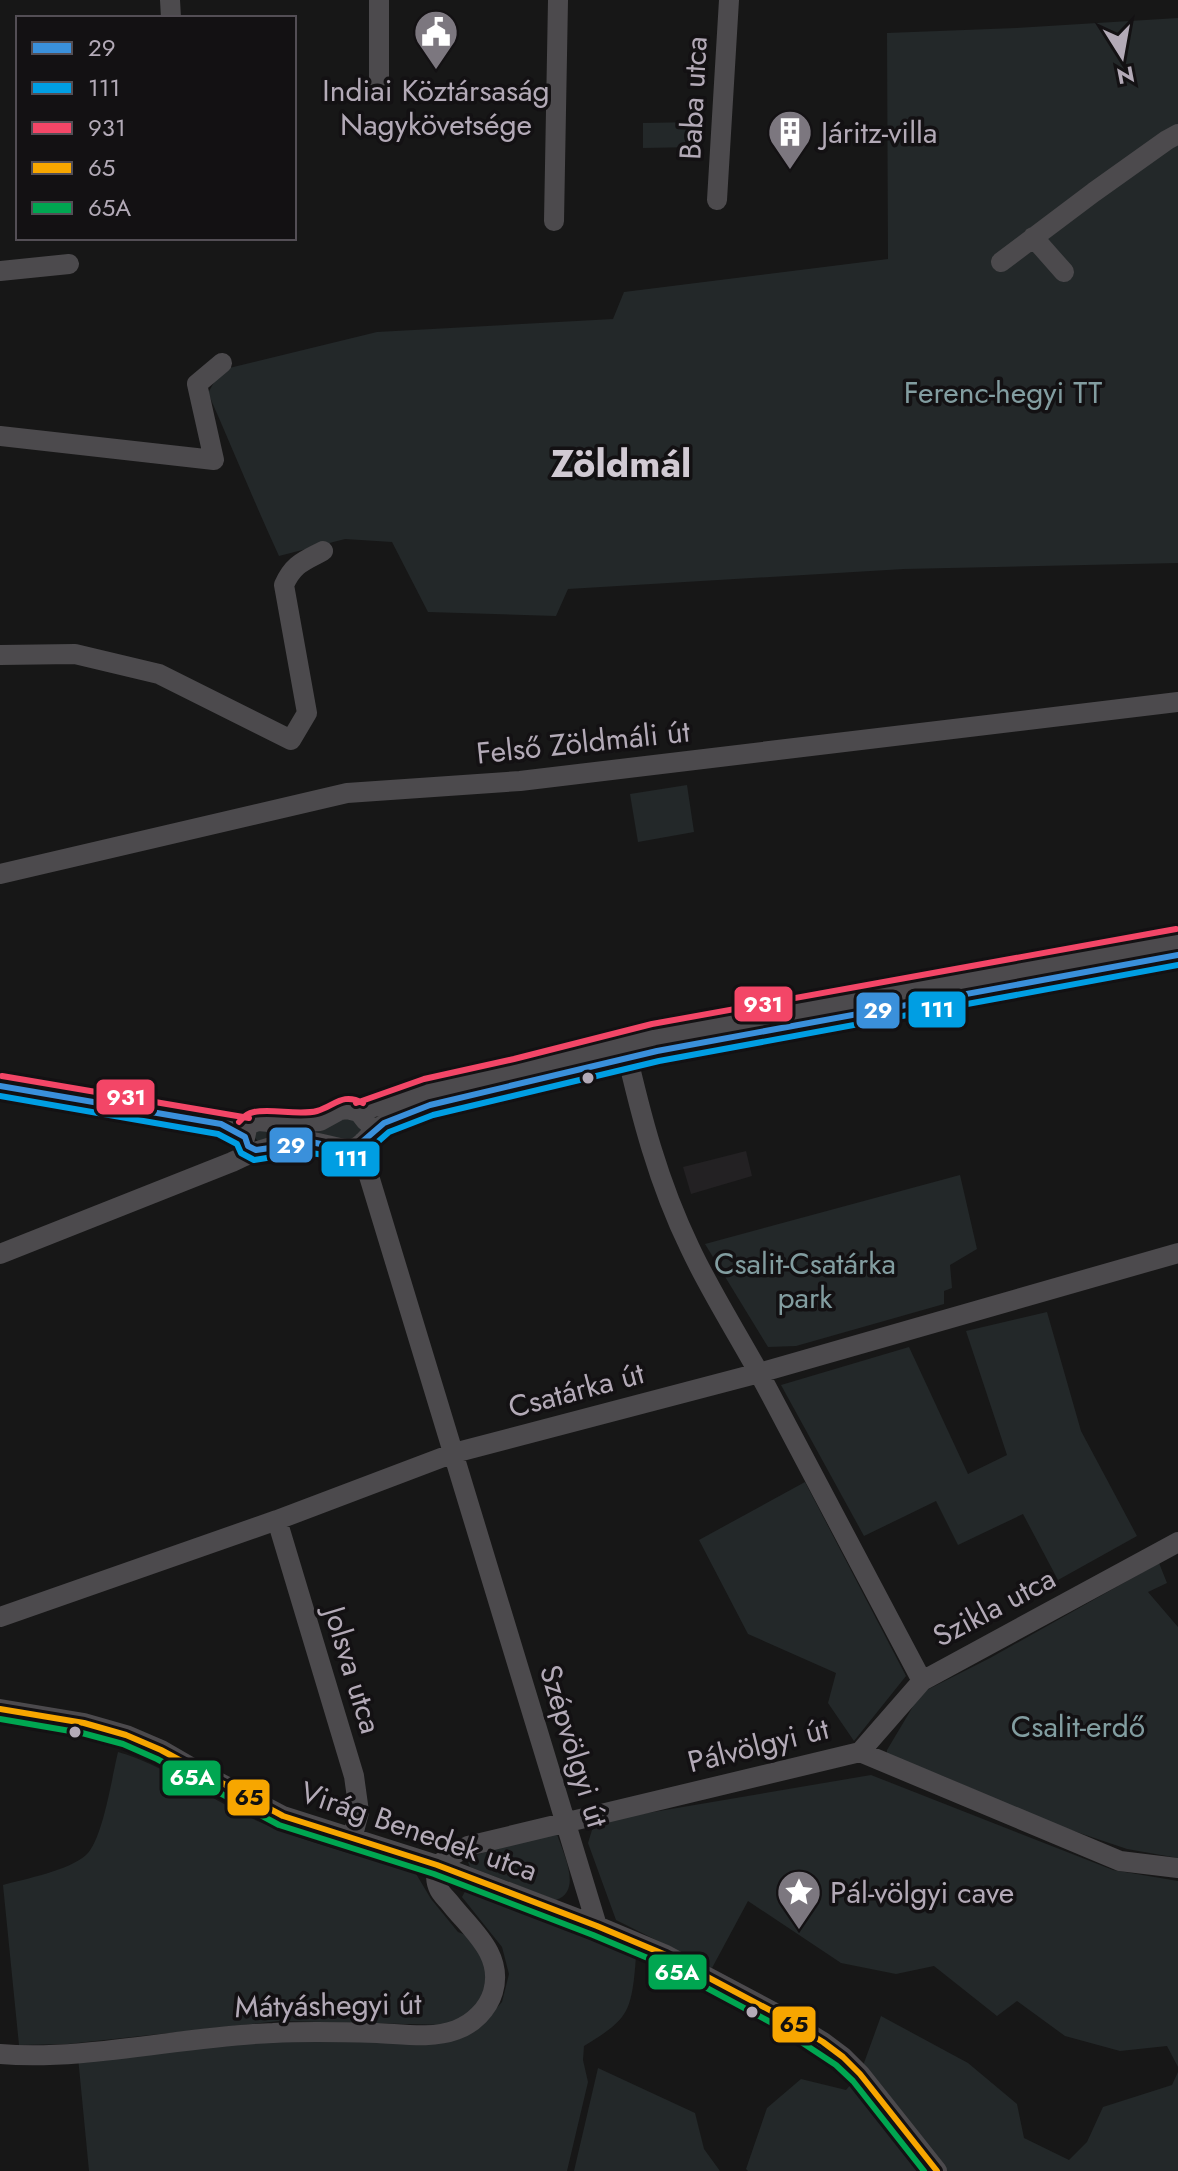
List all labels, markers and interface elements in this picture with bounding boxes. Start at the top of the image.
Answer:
public building icon: Indiai Köztársaság Nagykövetsége [412,8,460,71]
legend [16,16,296,240]
north arrow [1082,16,1162,96]
text: 29 [88,30,115,65]
street label: Baba utca [668,35,718,161]
text: N [1114,58,1137,93]
place label: Indiai Köztársaság Nagykövetsége [322,69,550,146]
text: 111 [88,70,120,105]
building icon: Járitz-villa [766,108,814,171]
text: 931 [88,110,126,145]
place label: Járitz-villa [817,111,937,154]
text: 65 [88,150,115,185]
text: 65A [88,190,131,225]
park label: Ferenc-hegyi TT [904,371,1102,414]
district label: Zöldmál [551,436,691,491]
street label: Felső Zöldmáli út [474,709,693,775]
line badge: 931 [733,985,794,1023]
text: 931 [743,988,783,1020]
line badge: 111 [907,990,967,1029]
line badge: 29 [855,991,901,1030]
text: 111 [920,993,954,1025]
text: 29 [863,994,893,1026]
unlabelled marker [580,1070,596,1086]
line badge: 931 [95,1078,156,1116]
text: 931 [106,1081,146,1113]
line badge: 29 [268,1126,314,1164]
text: 29 [276,1129,306,1161]
line badge: 111 [320,1140,381,1178]
text: 111 [334,1142,368,1174]
park label: Csalit-Csatárka park [714,1242,896,1319]
street label: Csatárka út [503,1351,649,1429]
street label: Szikla utca [925,1557,1063,1657]
street label: Jolsva utca [312,1597,393,1739]
street label: Szépvölgyi út [529,1659,619,1833]
park label: Csalit-erdő [1011,1705,1145,1748]
street label: Pálvölgyi út [683,1707,834,1783]
unlabelled marker [67,1724,83,1740]
line badge: 65A [161,1759,222,1797]
text: 65A [169,1761,215,1793]
street label: Virág Benedek utca [295,1770,543,1892]
line badge: 65 [226,1778,271,1817]
text: 65 [235,1781,263,1813]
place icon: Pál-völgyi cave [775,1868,823,1931]
place label: Pál-völgyi cave [830,1871,1014,1914]
line badge: 65A [647,1953,708,1991]
text: 65A [654,1956,700,1988]
street label: Mátyáshegyi út [234,1982,423,2028]
unlabelled marker [744,2004,760,2020]
line badge: 65 [771,2005,817,2044]
text: 65 [780,2008,808,2040]

